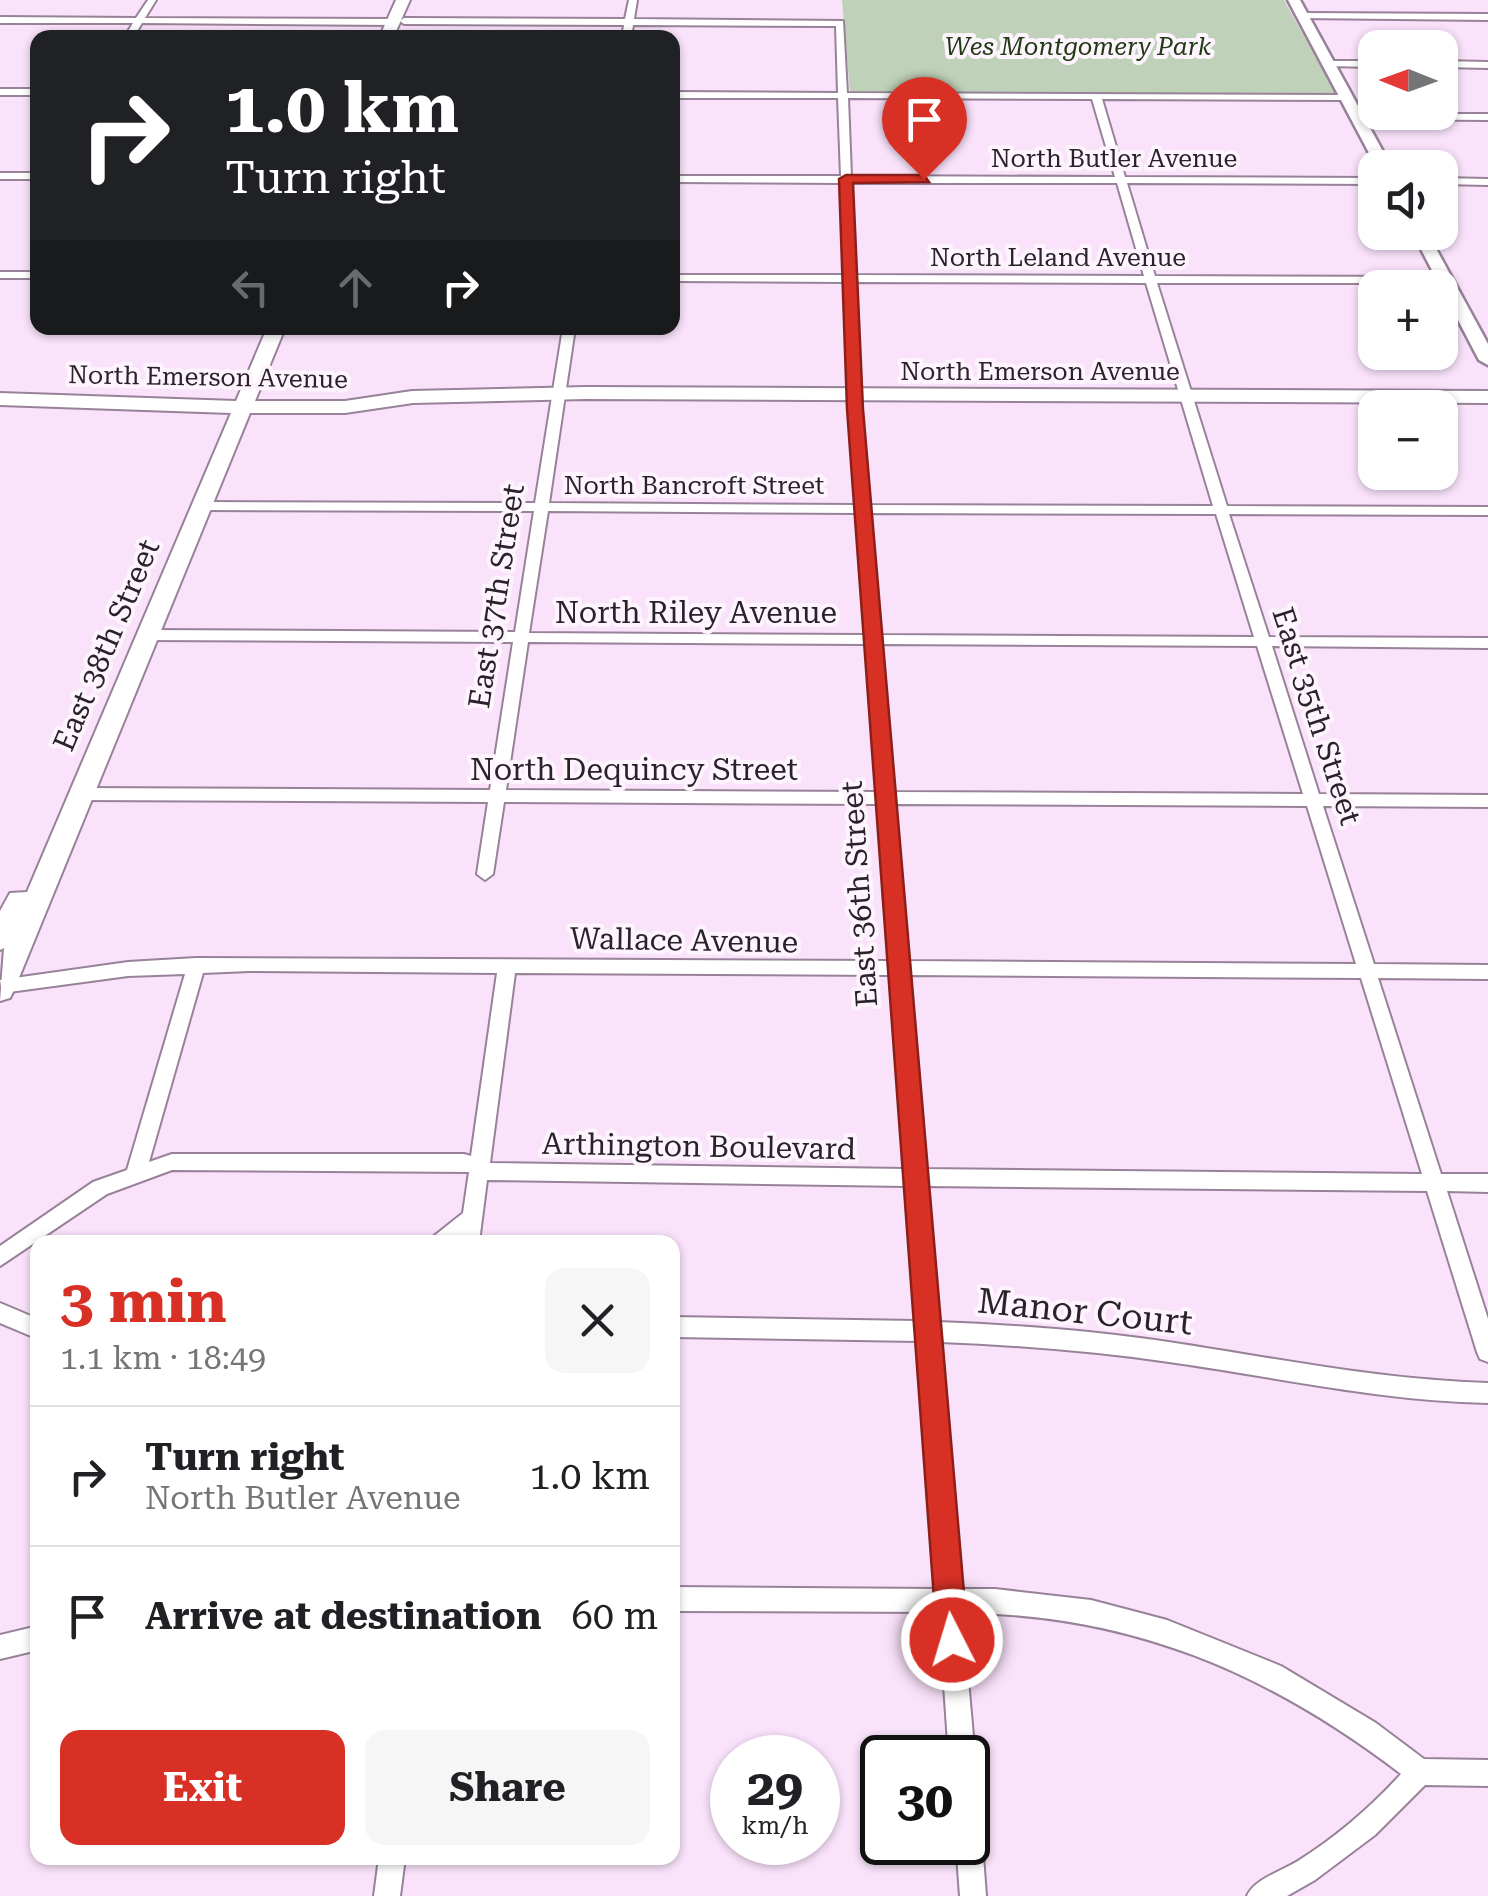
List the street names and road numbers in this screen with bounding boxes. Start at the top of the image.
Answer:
street label: North Butler Avenue [991,144,1237,173]
street label: North Leland Avenue [930,243,1186,272]
street label: North Emerson Avenue [900,357,1180,386]
street label: North Emerson Avenue [68,360,348,394]
street label: North Bancroft Street [564,471,824,500]
street label: East 37th Street [461,481,531,711]
street label: East 38th Street [46,534,166,756]
street label: North Riley Avenue [555,595,837,630]
street label: East 35th Street [1265,603,1369,829]
street label: North Dequincy Street [470,752,798,787]
street label: East 36th Street [834,780,884,1008]
street label: Wallace Avenue [570,921,798,959]
street label: Arthington Boulevard [542,1126,856,1166]
street label: Manor Court [976,1280,1194,1344]

